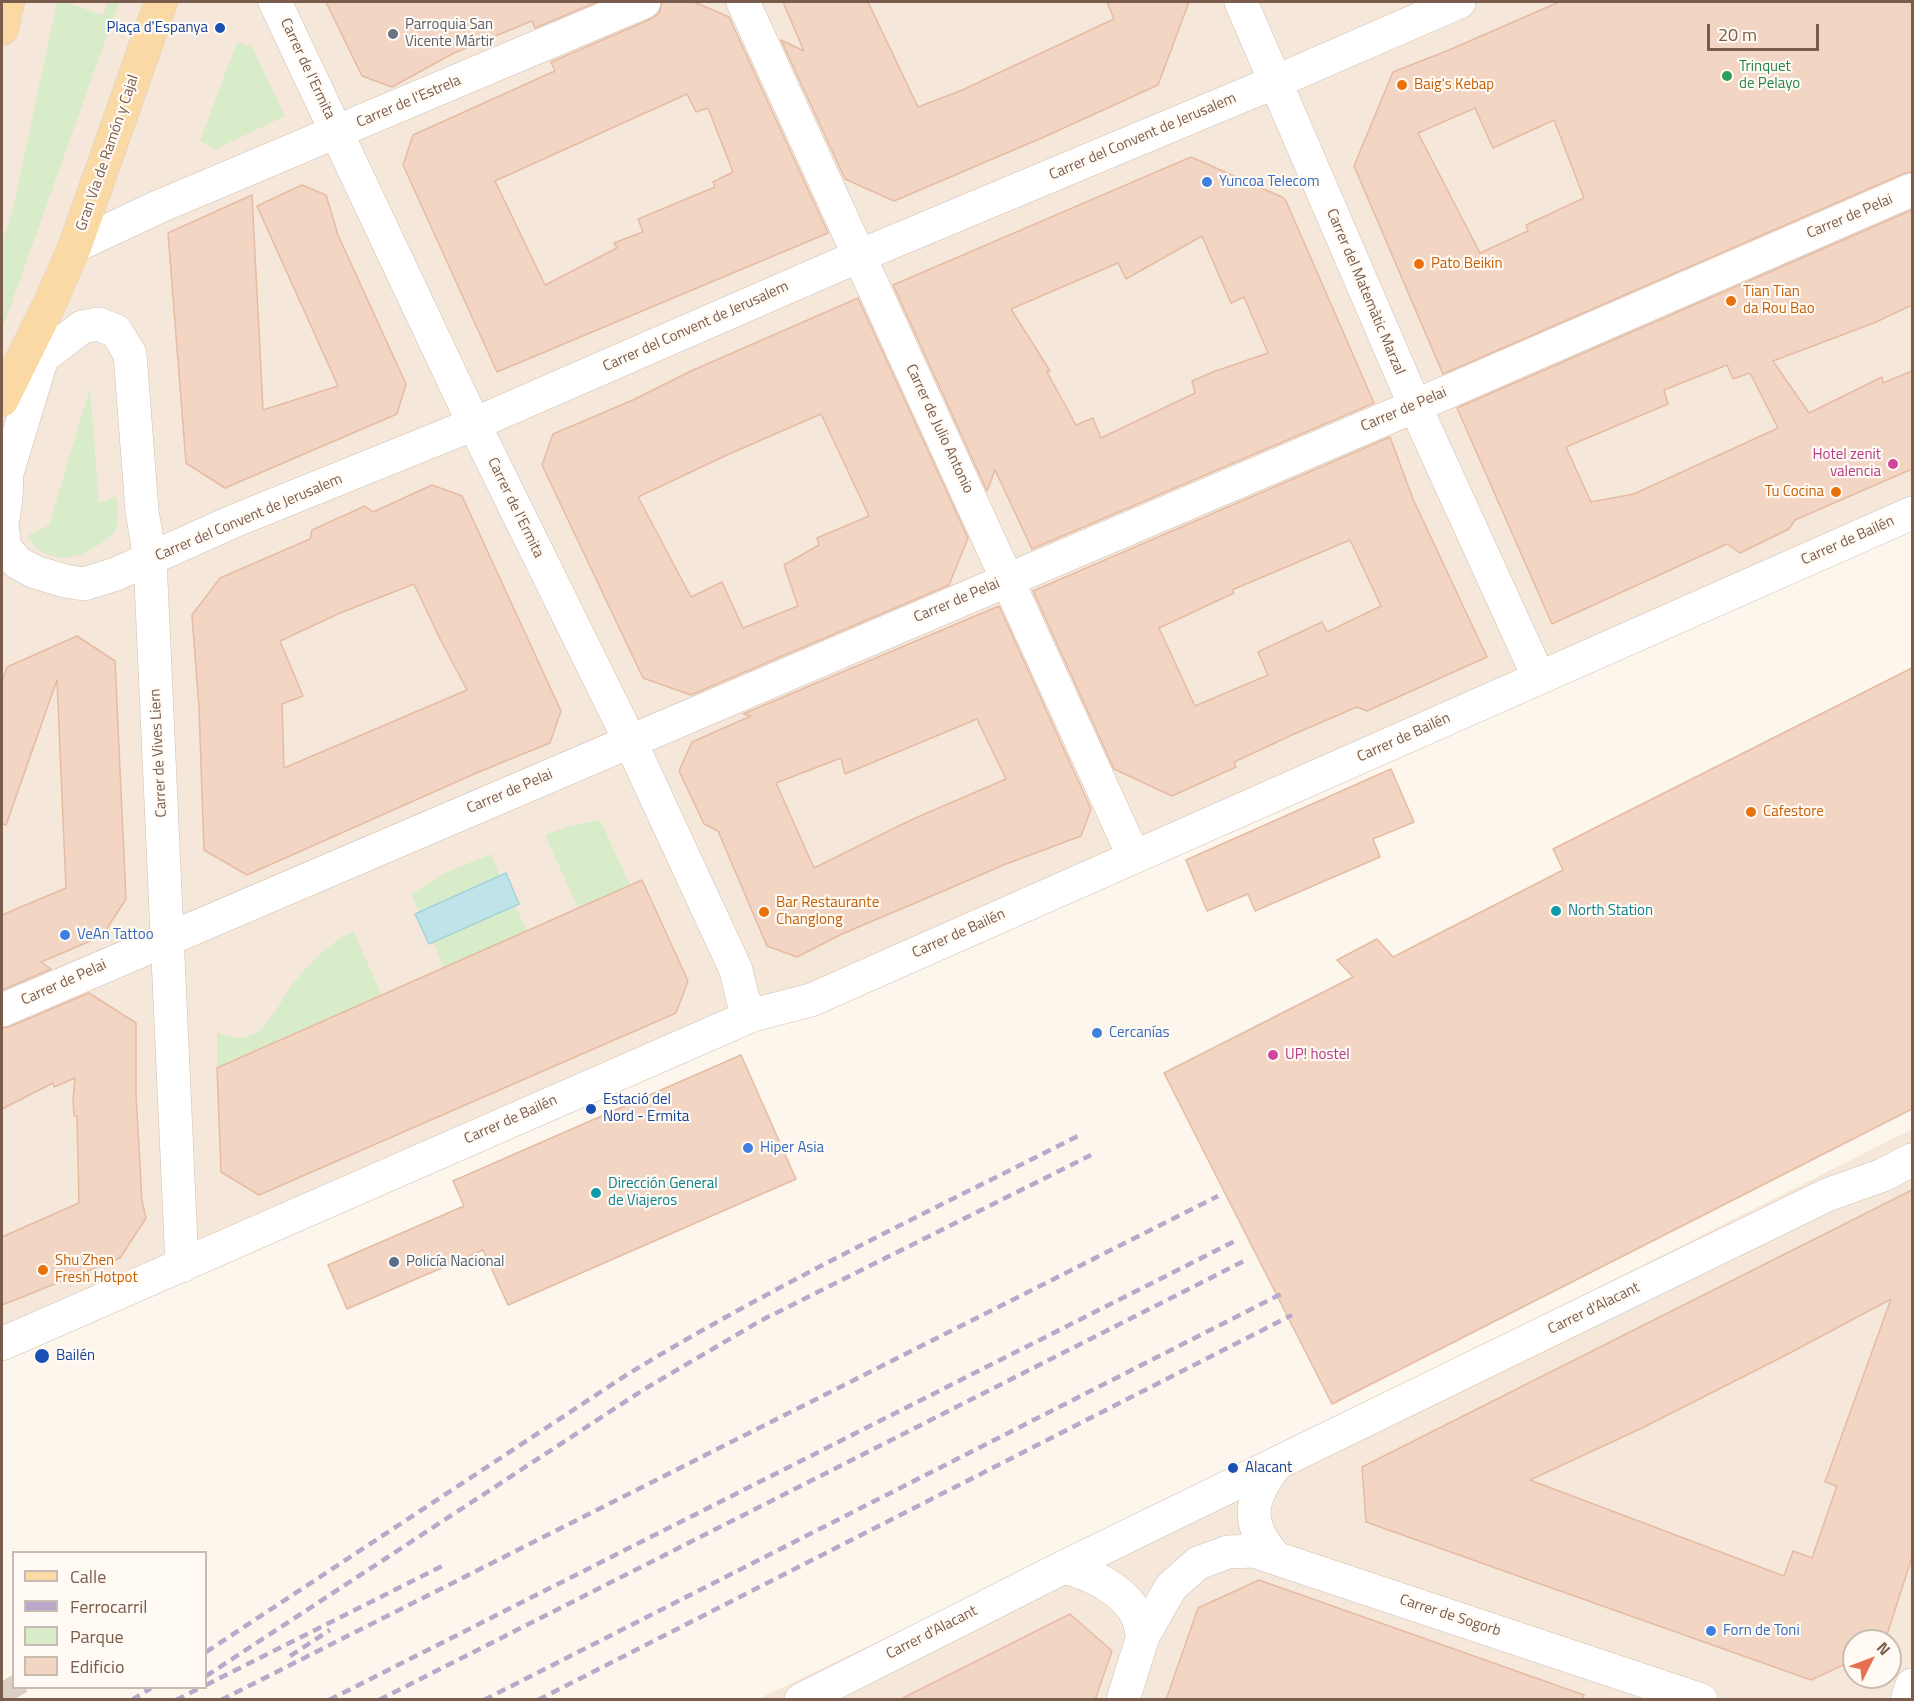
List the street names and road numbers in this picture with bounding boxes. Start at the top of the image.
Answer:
street label: Carrer de l'Ermita [276,16,338,122]
street label: Carrer de l'Estrela [354,72,464,132]
street label: Gran Via de Ramón y Cajal [73,73,143,233]
street label: Carrer del Convent de Jerusalem [1047,89,1239,185]
street label: Carrer de Pelai [1804,191,1896,243]
street label: Carrer del Matemàtic Marzal [1322,206,1408,378]
street label: Carrer del Convent de Jerusalem [600,278,792,376]
street label: Carrer de Julio Antonio [901,362,977,496]
street label: Carrer de Pelai [1358,384,1450,436]
street label: Carrer de l'Ermita [483,455,547,561]
street label: Carrer del Convent de Jerusalem [153,470,345,566]
street label: Carrer de Bailén [1799,512,1897,570]
street label: Carrer de Pelai [911,575,1003,627]
street label: Carrer de Vives Liern [147,688,171,818]
street label: Carrer de Bailén [1355,709,1453,767]
street label: Carrer de Pelai [464,766,556,818]
street label: Carrer de Bailén [910,905,1008,963]
street label: Carrer de Pelai [19,956,109,1010]
street label: Carrer de Bailén [462,1091,560,1149]
street label: Carrer d'Alacant [1545,1279,1643,1339]
street label: Carrer de Sogorb [1397,1591,1503,1641]
street label: Carrer d'Alacant [884,1602,980,1664]

